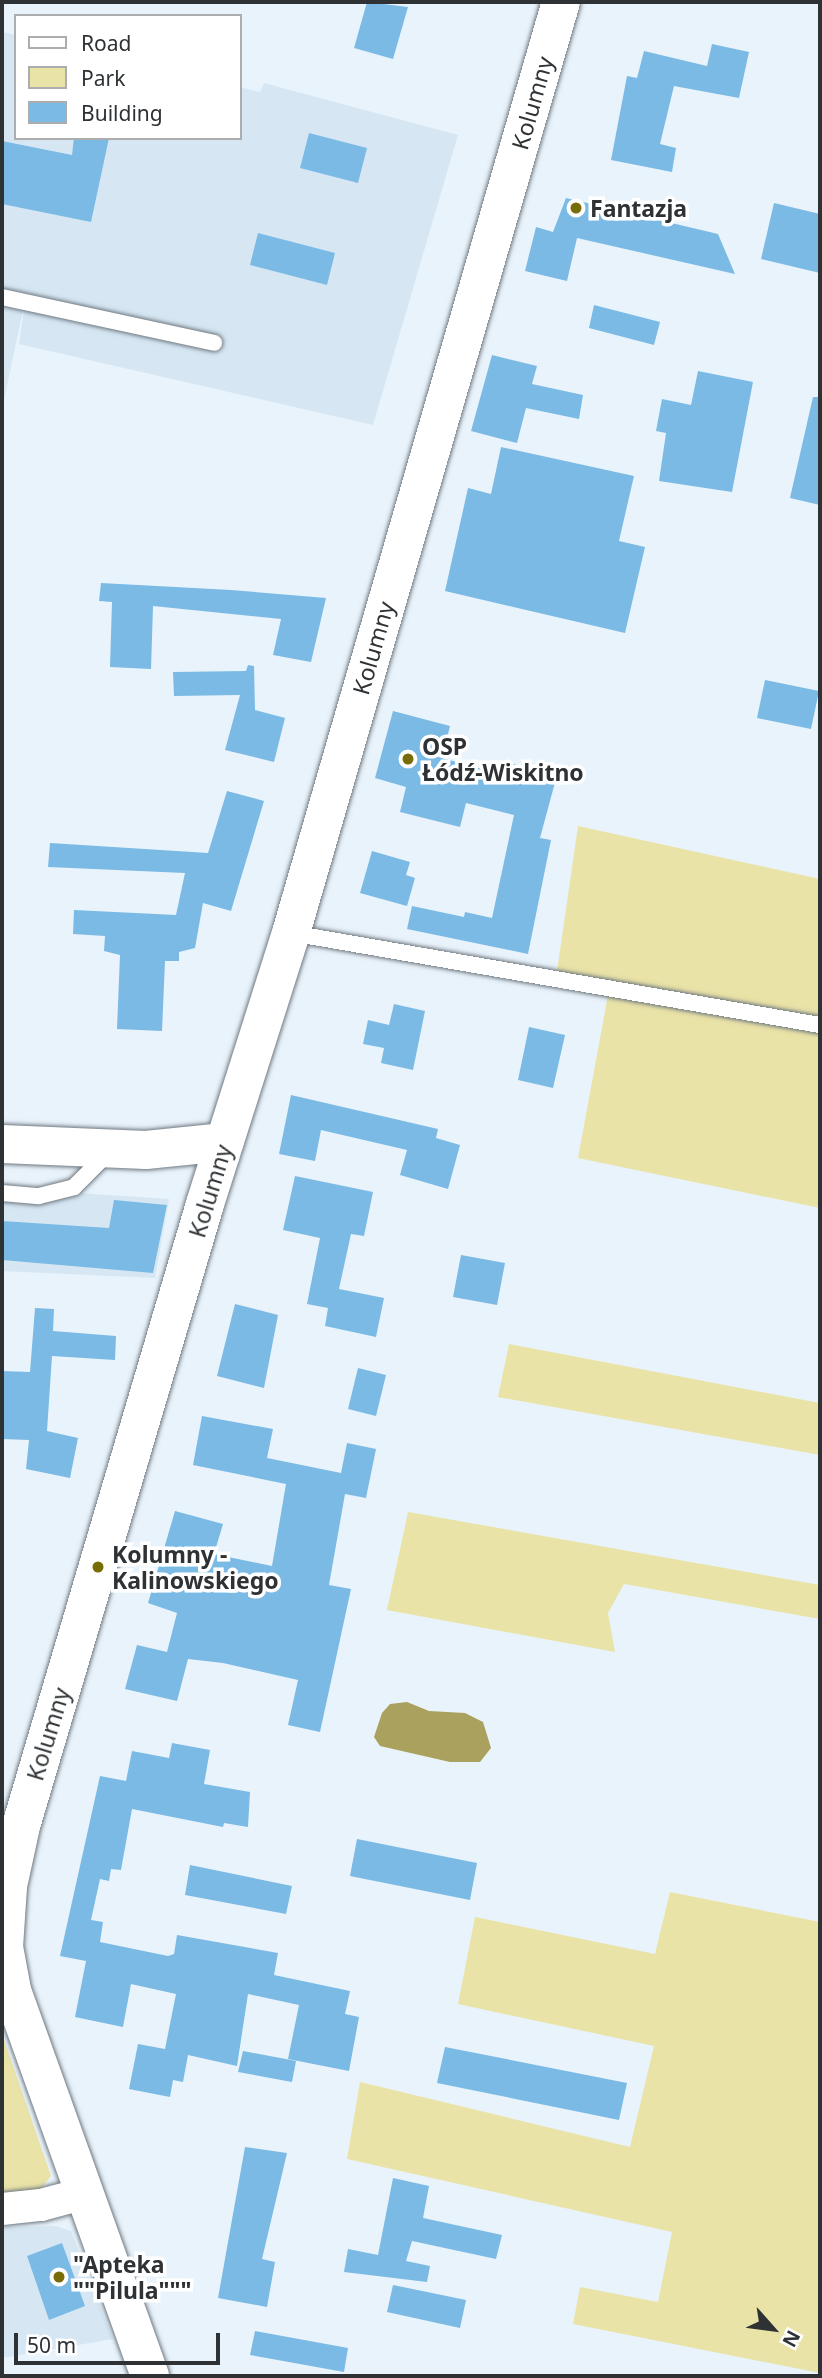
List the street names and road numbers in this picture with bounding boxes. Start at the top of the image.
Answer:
street label: Kolumny [506,53,558,153]
street label: Kolumny [347,598,399,698]
street label: Kolumny [183,1141,237,1241]
street label: Kolumny [21,1684,75,1784]

